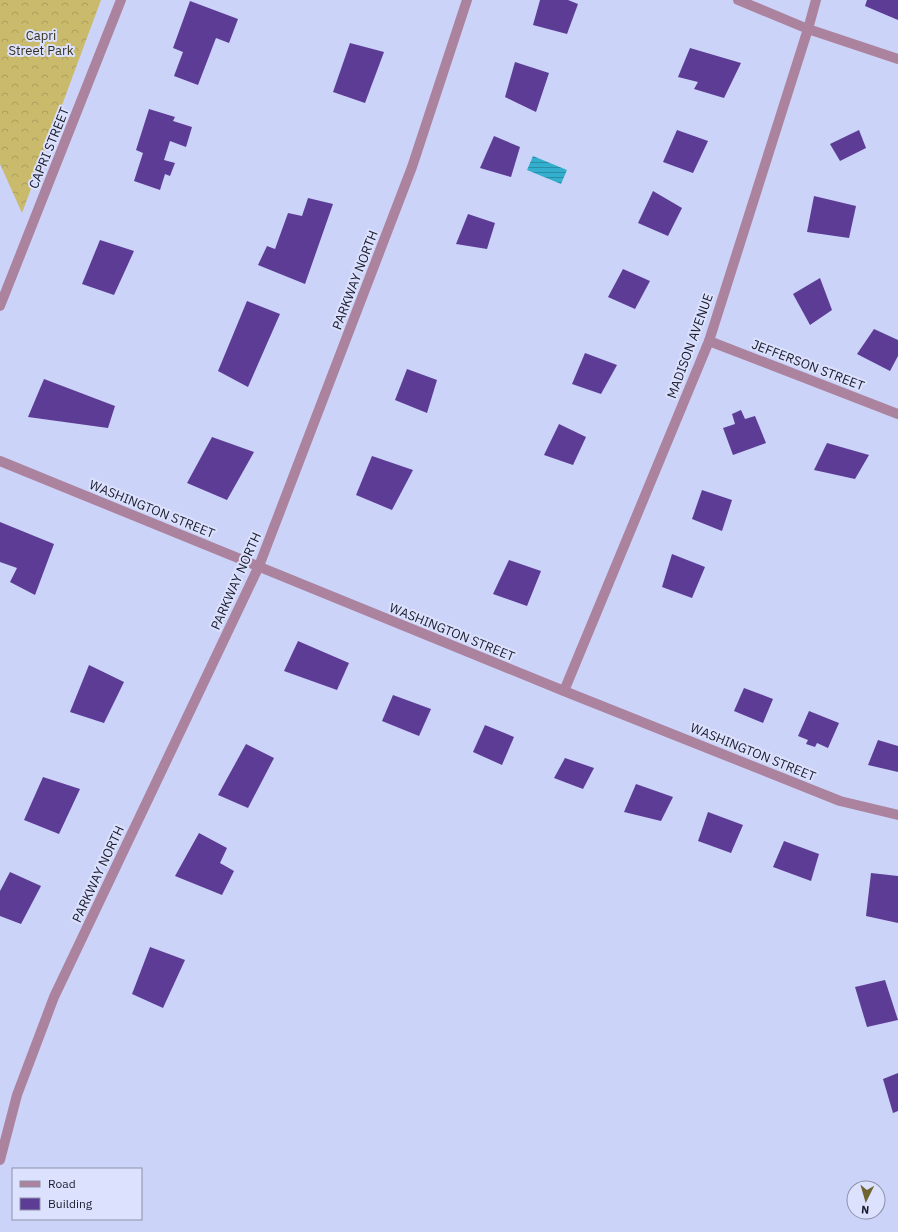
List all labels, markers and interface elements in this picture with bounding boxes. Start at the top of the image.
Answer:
park label: Capri Street Park [8,27,74,59]
street label: CAPRI STREET [25,104,73,191]
street label: PARKWAY NORTH [328,228,382,332]
street label: MADISON AVENUE [663,291,717,401]
street label: JEFFERSON STREET [749,336,867,395]
street label: WASHINGTON STREET [87,476,218,542]
street label: PARKWAY NORTH [207,530,265,632]
street label: WASHINGTON STREET [387,599,518,665]
street label: WASHINGTON STREET [688,719,819,785]
street label: PARKWAY NORTH [68,823,128,925]
legend [12,1168,142,1220]
text: Road [48,1176,76,1191]
north arrow [846,1180,886,1220]
text: Building [48,1196,93,1211]
text: N [861,1203,870,1217]

